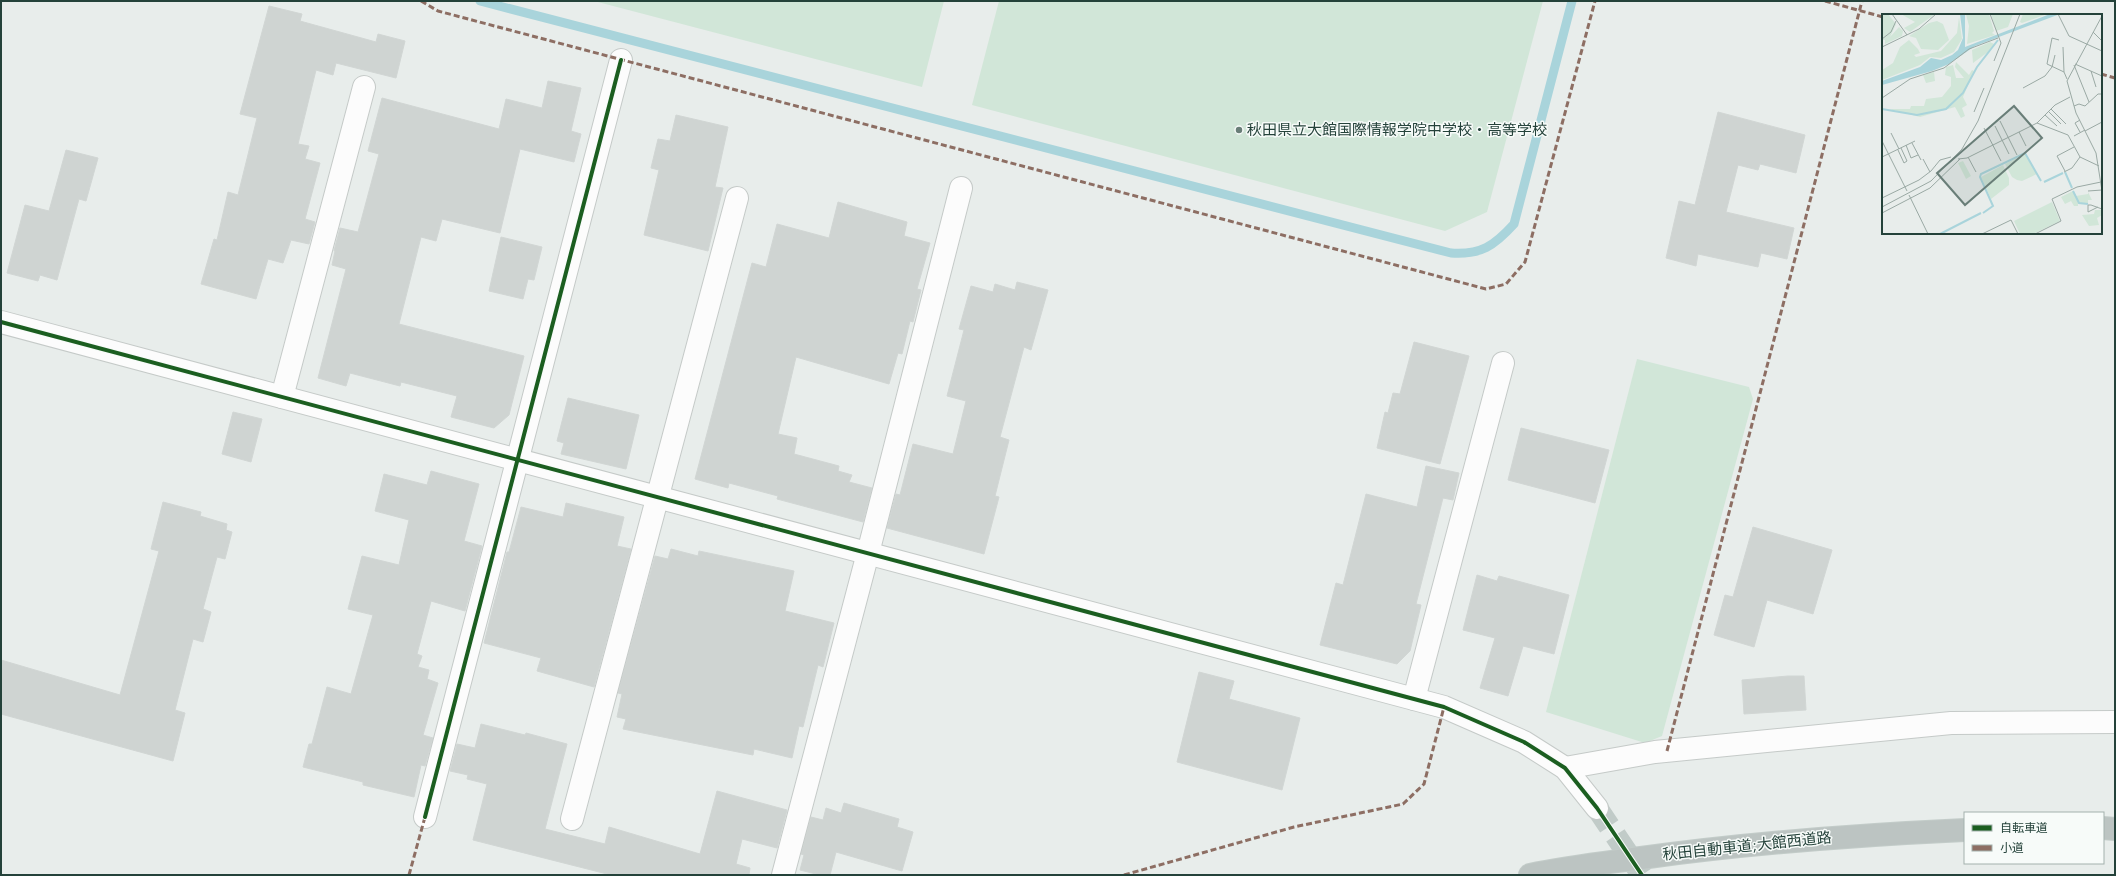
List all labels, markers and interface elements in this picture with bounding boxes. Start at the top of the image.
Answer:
inset map [1882,14,2102,234]
place label: 秋田県立大館国際情報学院中学校・高等学校 [1247,119,1547,141]
marker: 秋田県立大館国際情報学院中学校・高等学校 [1234,125,1244,135]
legend [1964,812,2104,864]
text: 自転車道 [2000,819,2048,837]
street label: 秋田自動車道;大館西道路 [1661,826,1833,866]
text: 小道 [2000,839,2024,857]

